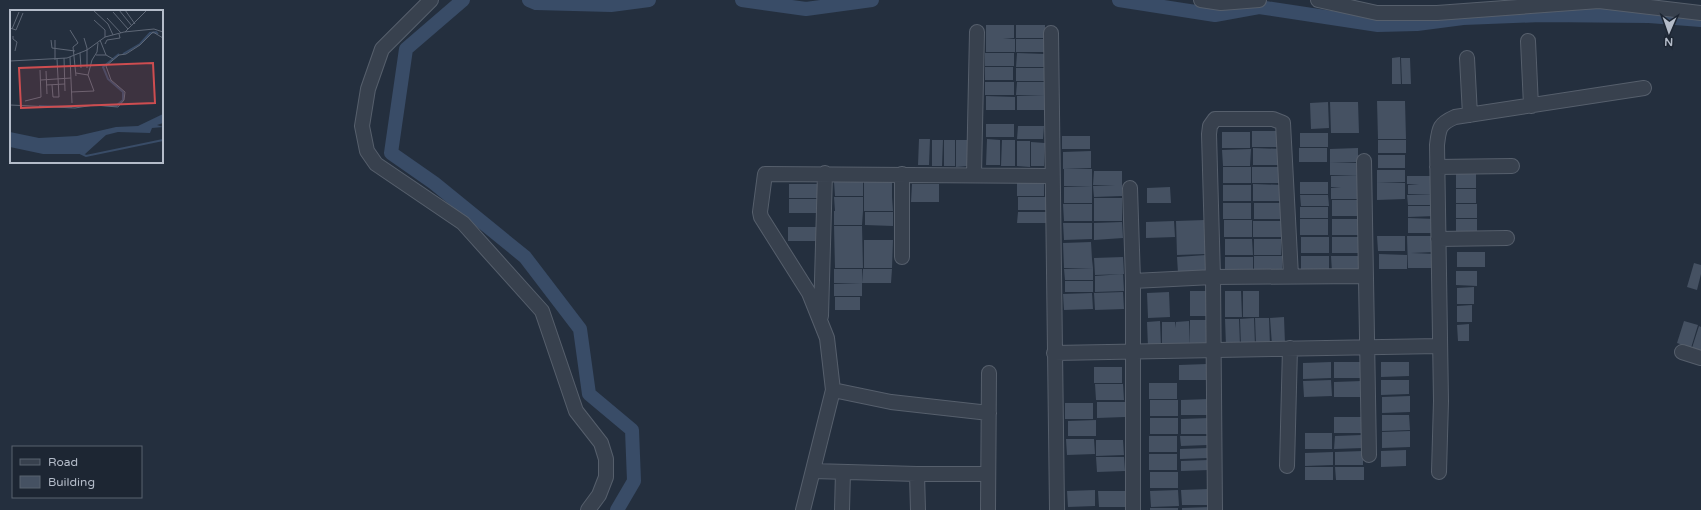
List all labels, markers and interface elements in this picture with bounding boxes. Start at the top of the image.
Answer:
inset map [10,10,163,163]
north arrow [1649,12,1689,52]
text: N [1664,35,1673,48]
legend [12,446,142,498]
text: Road [48,455,78,469]
text: Building [48,475,95,489]

